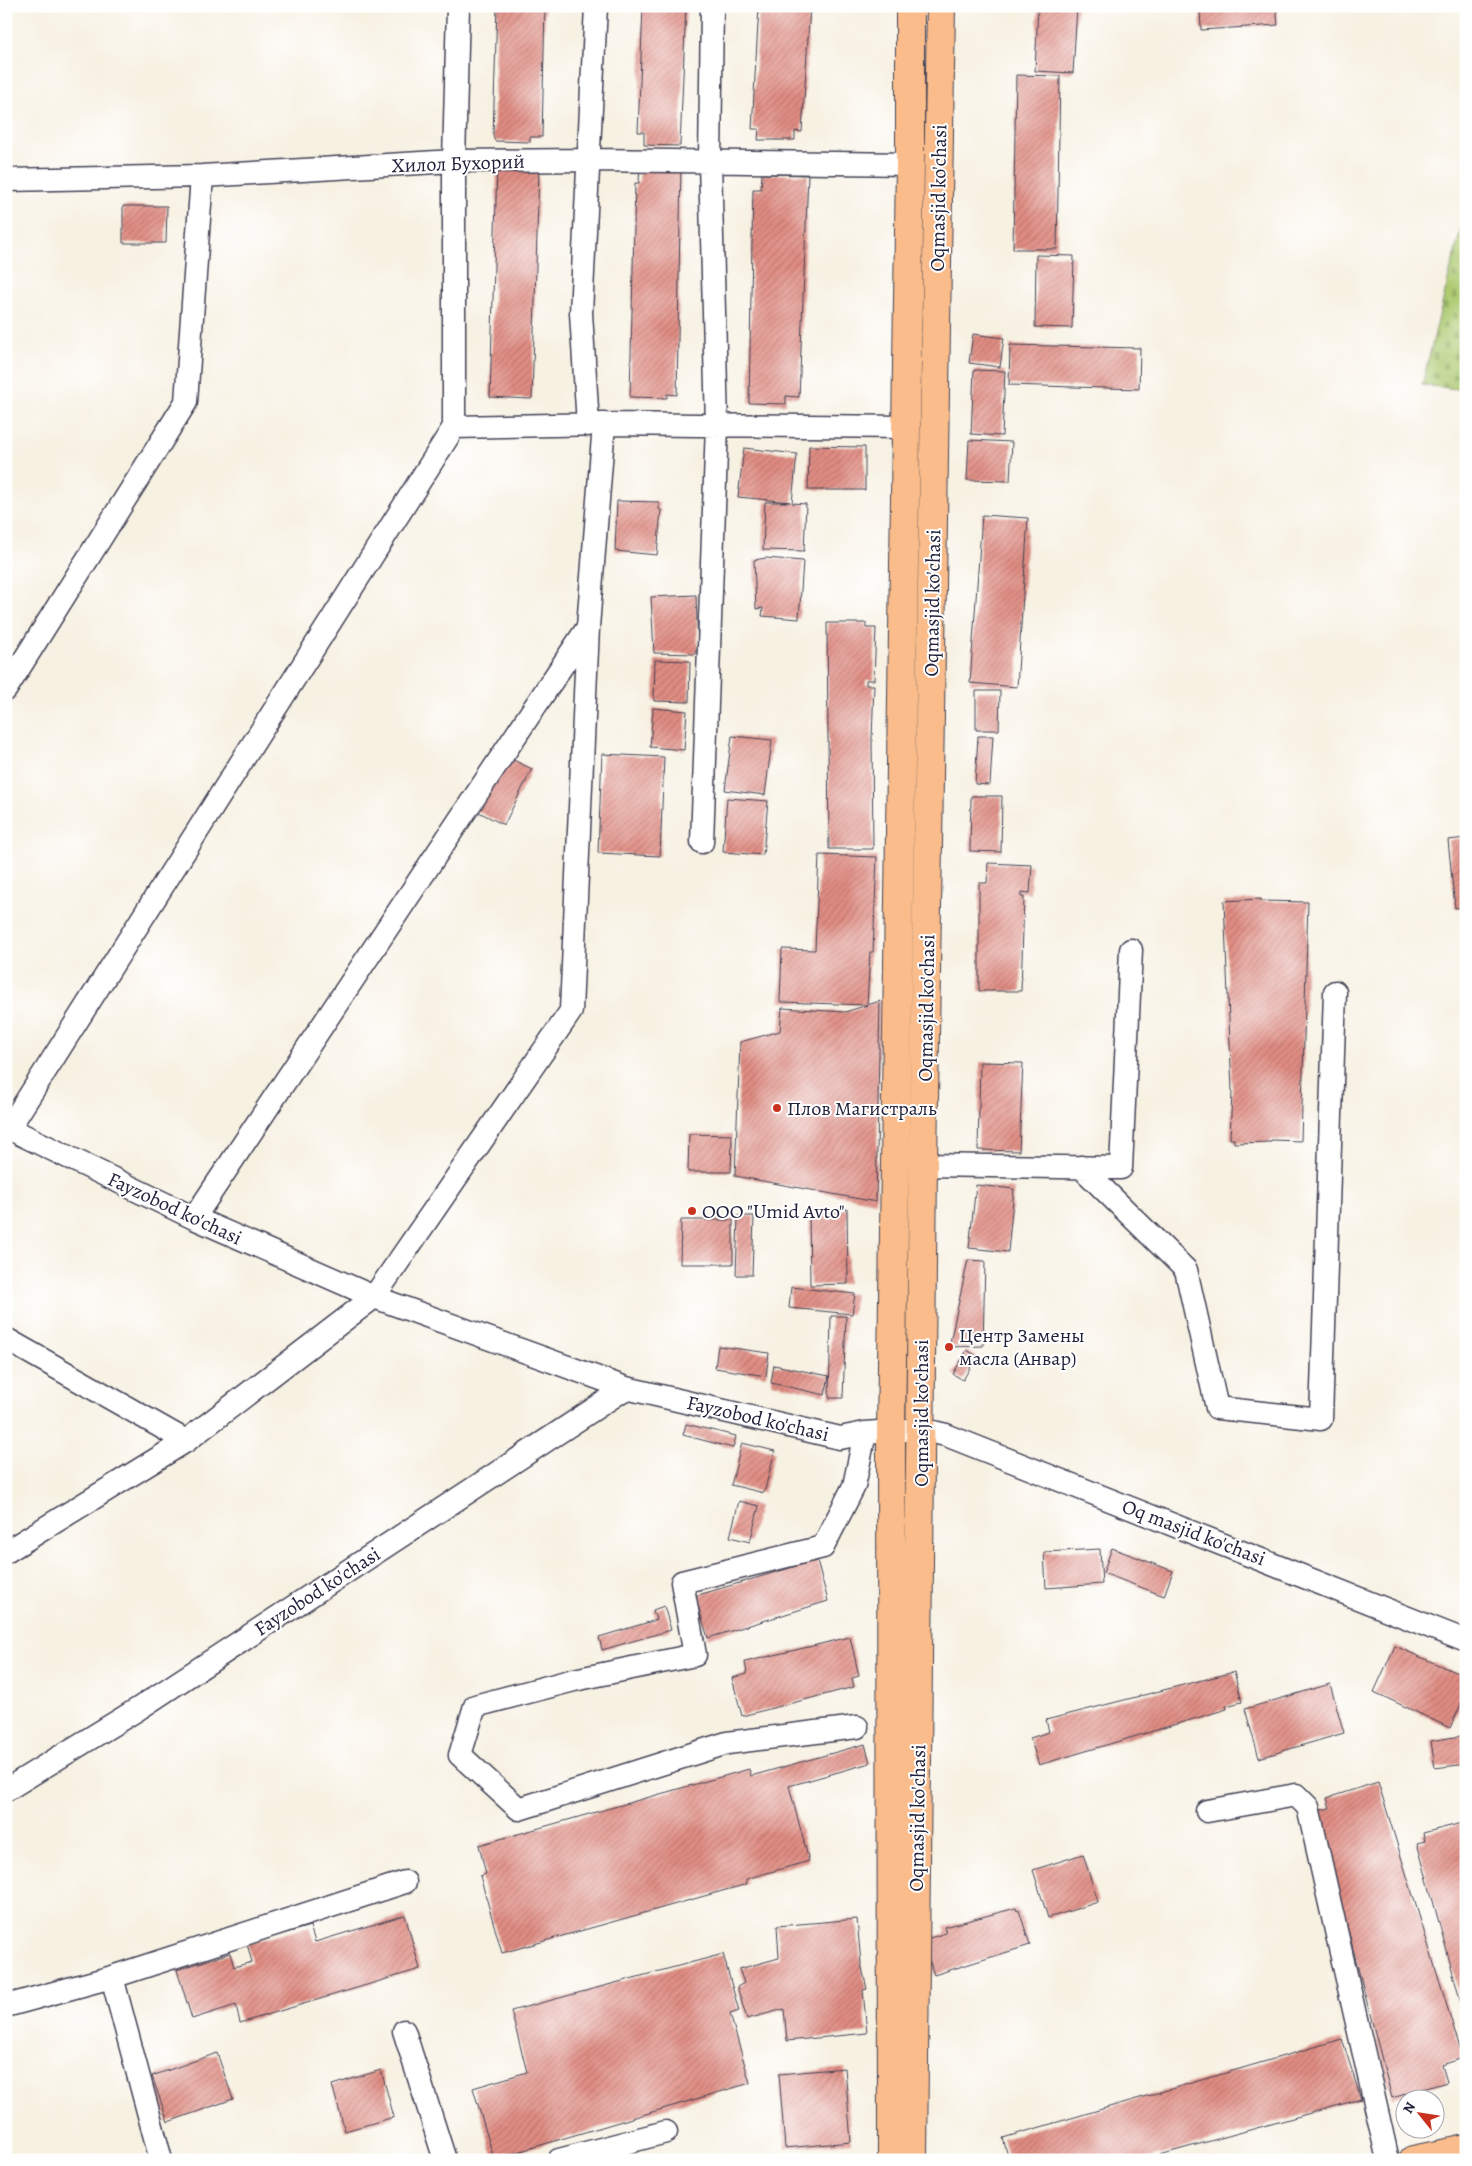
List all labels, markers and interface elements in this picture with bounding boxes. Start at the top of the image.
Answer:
street label: Oqmasjid ko'chasi [924,124,953,272]
street label: Хилол Бухорий [391,148,525,179]
street label: Oqmasjid ko'chasi [918,529,947,677]
street label: Oqmasjid ko'chasi [912,934,941,1082]
place label: Плов Магистраль [787,1095,937,1122]
marker: Плов Магистраль [771,1102,783,1114]
street label: Fayzobod ko'chasi [103,1166,246,1251]
place label: ООО "Umid Avto" [702,1198,845,1225]
marker: ООО "Umid Avto" [686,1205,698,1217]
place label: Центр Замены масла (Анвар) [959,1322,1085,1372]
street label: Oqmasjid ko'chasi [908,1339,935,1487]
marker: Центр Замены масла (Анвар) [943,1341,955,1353]
street label: Fayzobod ko'chasi [684,1389,832,1448]
street label: Oq masjid ko'chasi [1118,1493,1269,1572]
street label: Fayzobod ko'chasi [249,1541,386,1642]
street label: Oqmasjid ko'chasi [903,1744,932,1892]
north arrow [1394,2088,1444,2138]
text: N [1398,2099,1420,2117]

